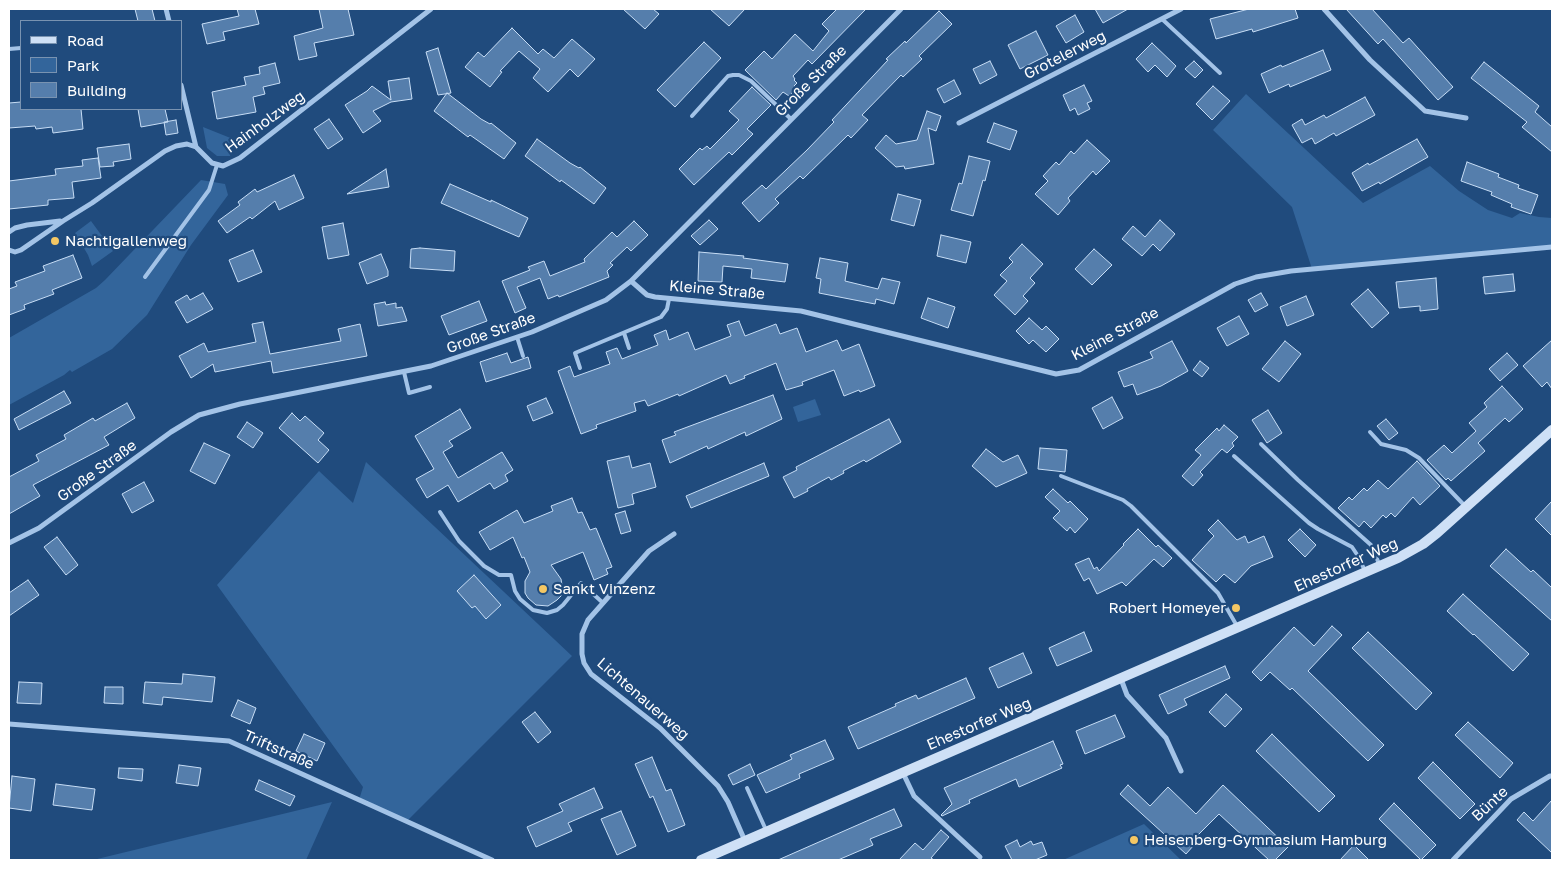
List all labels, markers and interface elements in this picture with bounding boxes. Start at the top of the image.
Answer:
legend [20,20,182,110]
street label: Grotelerweg [1021,27,1109,83]
text: Road [67,31,104,49]
street label: Große Straße [772,42,850,120]
text: Park [67,56,99,74]
text: Building [67,81,127,99]
street label: Hainholzweg [222,87,308,157]
place label: Nachtigallenweg [65,232,187,250]
marker: Nachtigallenweg [49,235,61,247]
street label: Kleine Straße [668,277,766,303]
street label: Kleine Straße [1068,303,1162,365]
street label: Große Straße [444,309,538,357]
street label: Große Straße [54,436,140,506]
street label: Ehestorfer Weg [1291,534,1401,596]
place label: Sankt Vinzenz [553,580,655,598]
marker: Sankt Vinzenz [537,583,549,595]
place label: Robert Homeyer [1108,599,1226,617]
marker: Robert Homeyer [1230,602,1242,614]
street label: Lichtenauerweg [593,654,693,744]
street label: Ehestorfer Weg [924,694,1034,754]
street label: Triftstraße [241,727,317,773]
street label: Bünte [1468,783,1512,825]
place label: Heisenberg-Gymnasium Hamburg [1144,831,1387,849]
marker: Heisenberg-Gymnasium Hamburg [1128,834,1140,846]

